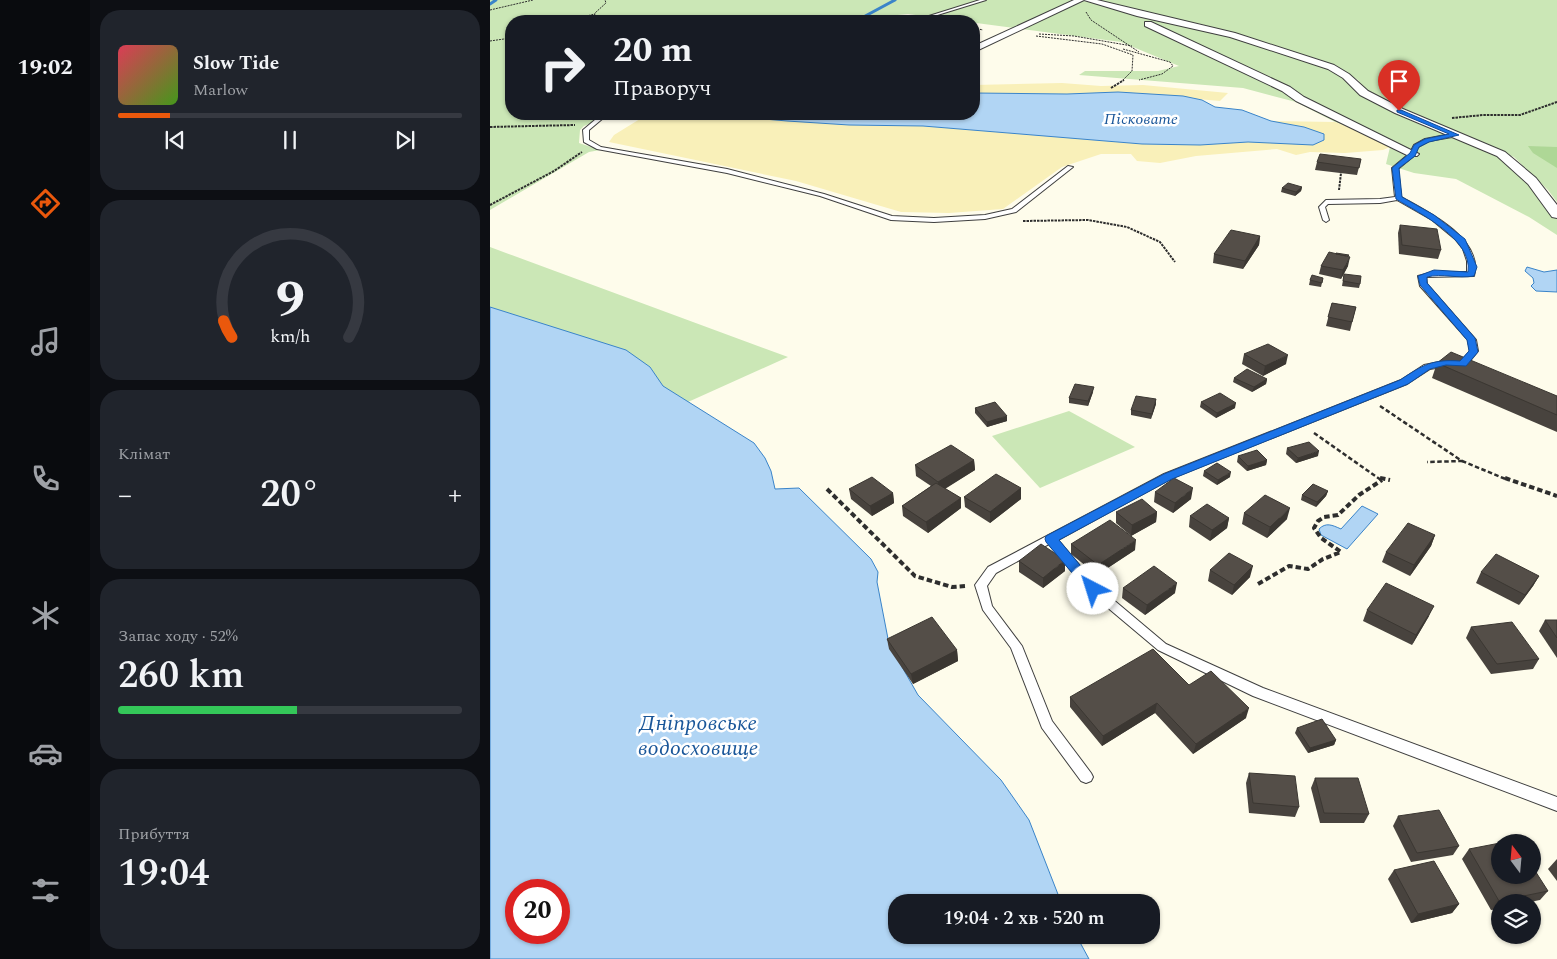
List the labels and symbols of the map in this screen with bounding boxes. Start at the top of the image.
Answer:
pin [1378,60,1420,111]
water label: Пісковате [1104,107,1178,131]
position arrow [1066,562,1118,614]
water label: Дніпровське водосховище [638,707,758,765]
north arrow [1491,834,1541,884]
speed limit sign: 20 [505,879,570,944]

